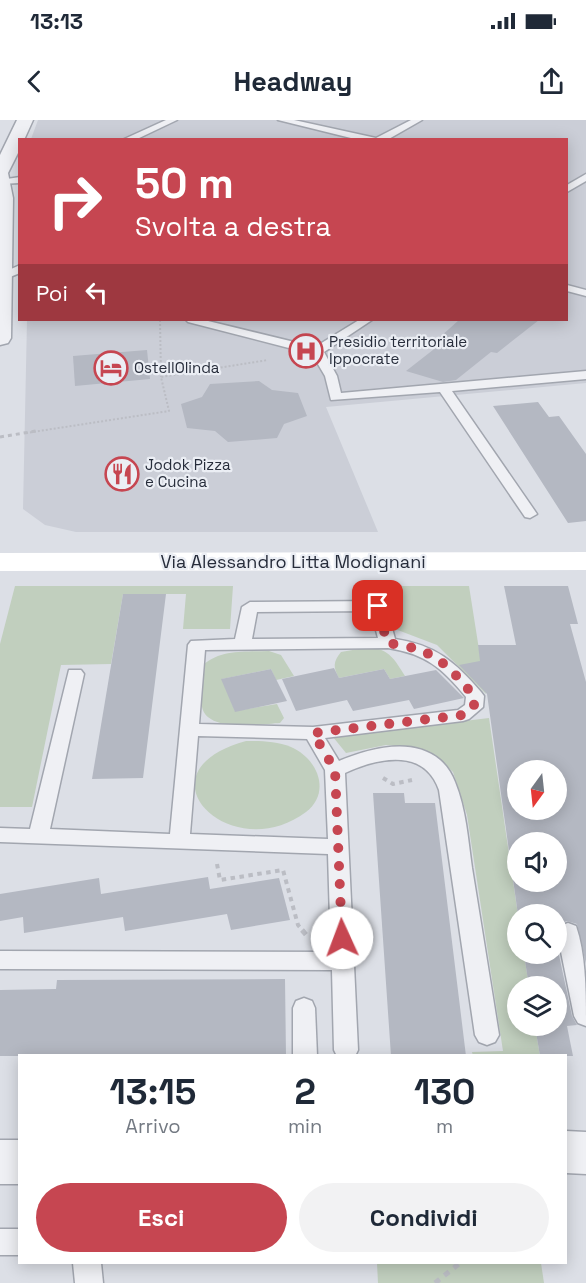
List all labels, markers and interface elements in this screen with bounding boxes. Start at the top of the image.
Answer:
text: 13:13 [30,7,83,35]
text: Headway [234,64,352,99]
icon: back [18,65,51,98]
icon: share [535,65,568,98]
text: 50 m [135,157,234,210]
icon: right [36,162,114,240]
text: Svolta a destra [135,209,331,244]
icon: left [80,276,113,309]
text: Poi [36,279,68,307]
place label: Presidio territoriale Ippocrate [329,332,467,368]
hospital icon: Presidio territoriale Ippocrate [288,333,324,369]
hotel icon: OstellOlinda [93,350,129,386]
place label: OstellOlinda [134,358,220,377]
place label: Jodok Pizza e Cucina [145,455,231,491]
restaurant icon: Jodok Pizza e Cucina [104,456,140,492]
street label: Via Alessandro Litta Modignani [160,550,426,573]
pin [352,580,403,631]
icon: arrive [361,589,394,622]
north arrow [507,760,567,820]
map controls [507,760,567,1036]
button: sound [507,832,567,892]
button: search [507,904,567,964]
position arrow [310,906,374,970]
button: layers [507,976,567,1036]
text: 13:15 [110,1069,196,1115]
text: 2 [294,1069,316,1115]
text: 130 [414,1069,475,1115]
text: Arrivo [125,1113,181,1139]
text: min [288,1113,322,1139]
text: m [436,1113,453,1139]
button: Esci [36,1183,287,1252]
button: Condividi [299,1183,549,1252]

